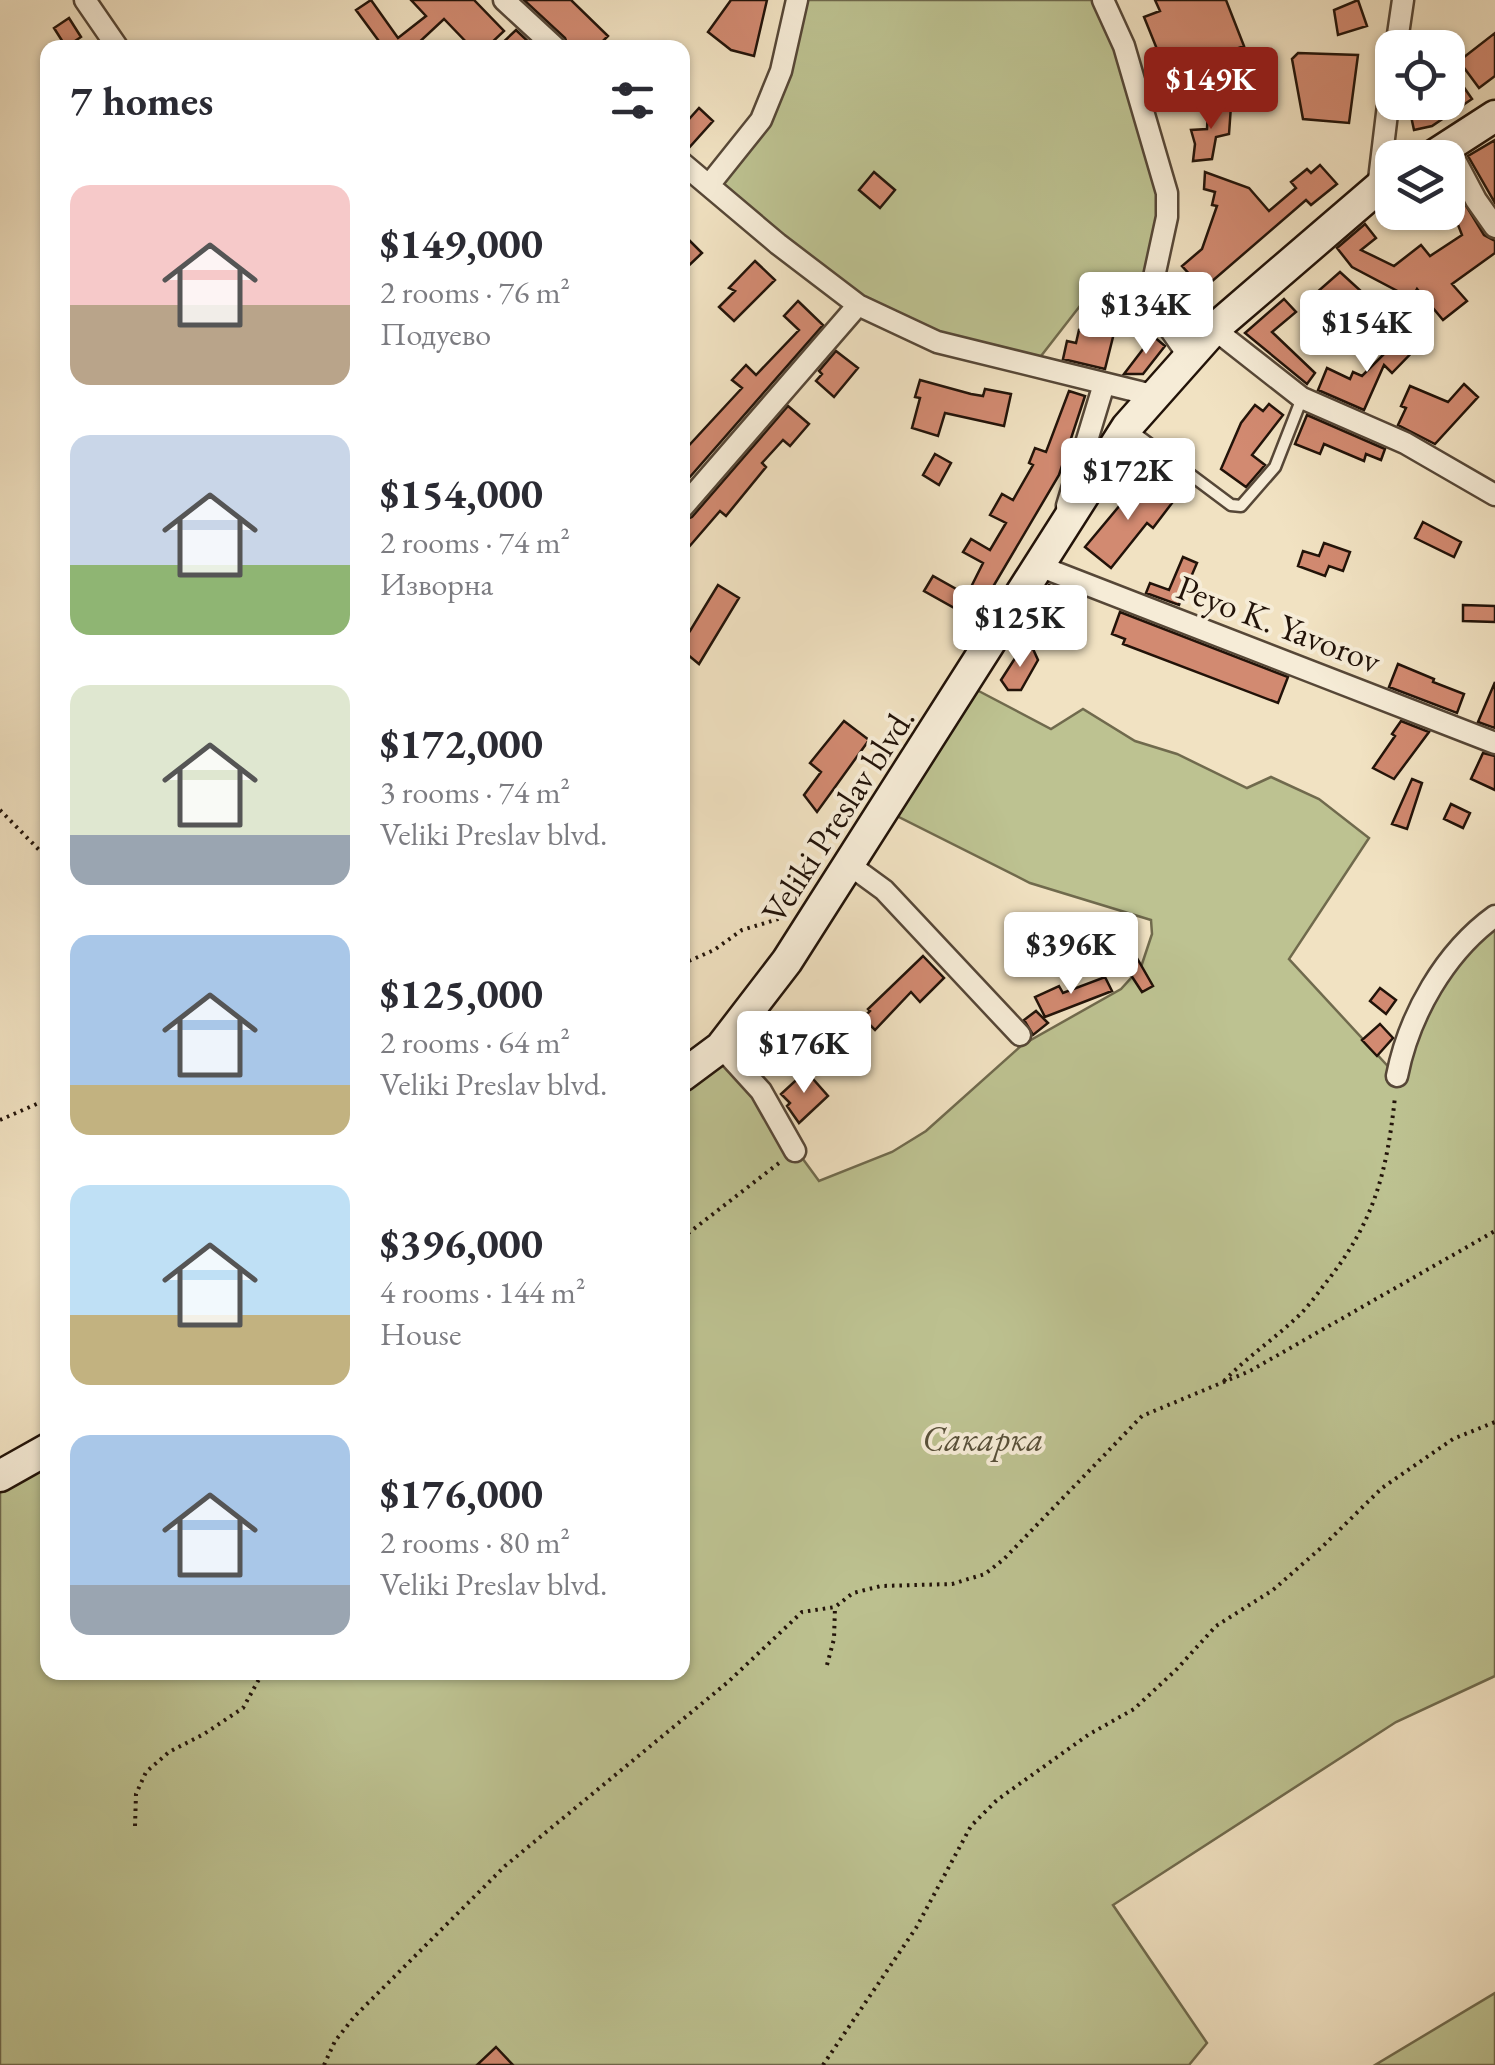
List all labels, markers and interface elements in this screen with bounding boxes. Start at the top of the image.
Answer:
map controls [1375,30,1465,230]
button: locate [1375,30,1465,120]
pin: $149K [1141,47,1281,132]
text: $149K [1166,58,1256,100]
text: 7 homes [70,73,213,128]
icon: filters [605,73,660,128]
button: layers [1375,140,1465,230]
text: $149,000 [380,216,543,271]
icon: home [150,225,270,345]
text: 2 rooms · 76 m² [380,271,570,313]
pin: $134K [1076,272,1216,357]
text: $134K [1101,283,1191,325]
pin: $154K [1297,290,1437,375]
text: $154K [1322,301,1412,343]
text: Подуево [380,313,491,355]
pin: $172K [1058,438,1198,523]
text: $172K [1083,449,1173,491]
text: $154,000 [380,466,543,521]
icon: home [150,475,270,595]
text: 2 rooms · 74 m² [380,521,570,563]
text: Изворна [380,563,493,605]
street label: Peyo K. Yavorov [1171,564,1388,683]
pin: $125K [950,585,1090,670]
text: $125K [975,596,1065,638]
street label: Veliki Preslav blvd. [751,698,924,931]
text: $172,000 [380,716,543,771]
icon: home [150,725,270,845]
text: 3 rooms · 74 m² [380,771,570,813]
text: Veliki Preslav blvd. [380,813,607,855]
pin: $396K [1001,912,1141,997]
text: $396K [1026,923,1116,965]
text: $125,000 [380,966,543,1021]
icon: home [150,975,270,1095]
pin: $176K [734,1011,874,1096]
text: 2 rooms · 64 m² [380,1021,570,1063]
text: $176K [759,1022,849,1064]
text: Veliki Preslav blvd. [380,1063,607,1105]
text: $396,000 [380,1216,543,1271]
icon: home [150,1225,270,1345]
text: 4 rooms · 144 m² [380,1271,586,1313]
text: House [380,1313,461,1355]
park label: Сакарка [922,1416,1044,1462]
text: $176,000 [380,1466,543,1521]
icon: home [150,1475,270,1595]
text: 2 rooms · 80 m² [380,1521,570,1563]
text: Veliki Preslav blvd. [380,1563,607,1605]

